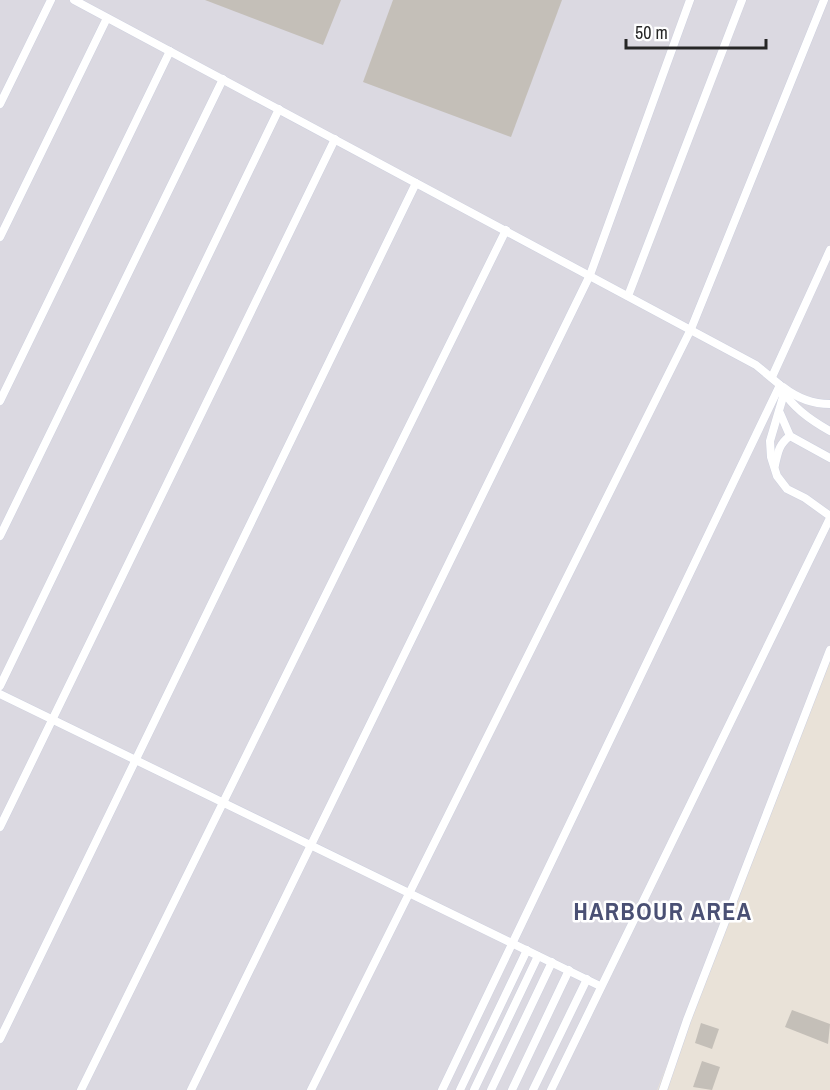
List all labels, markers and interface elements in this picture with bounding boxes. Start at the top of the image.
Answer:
scale bar [626,12,766,50]
text: 50 m [635,20,668,45]
district label: HARBOUR AREA [573,895,753,927]

